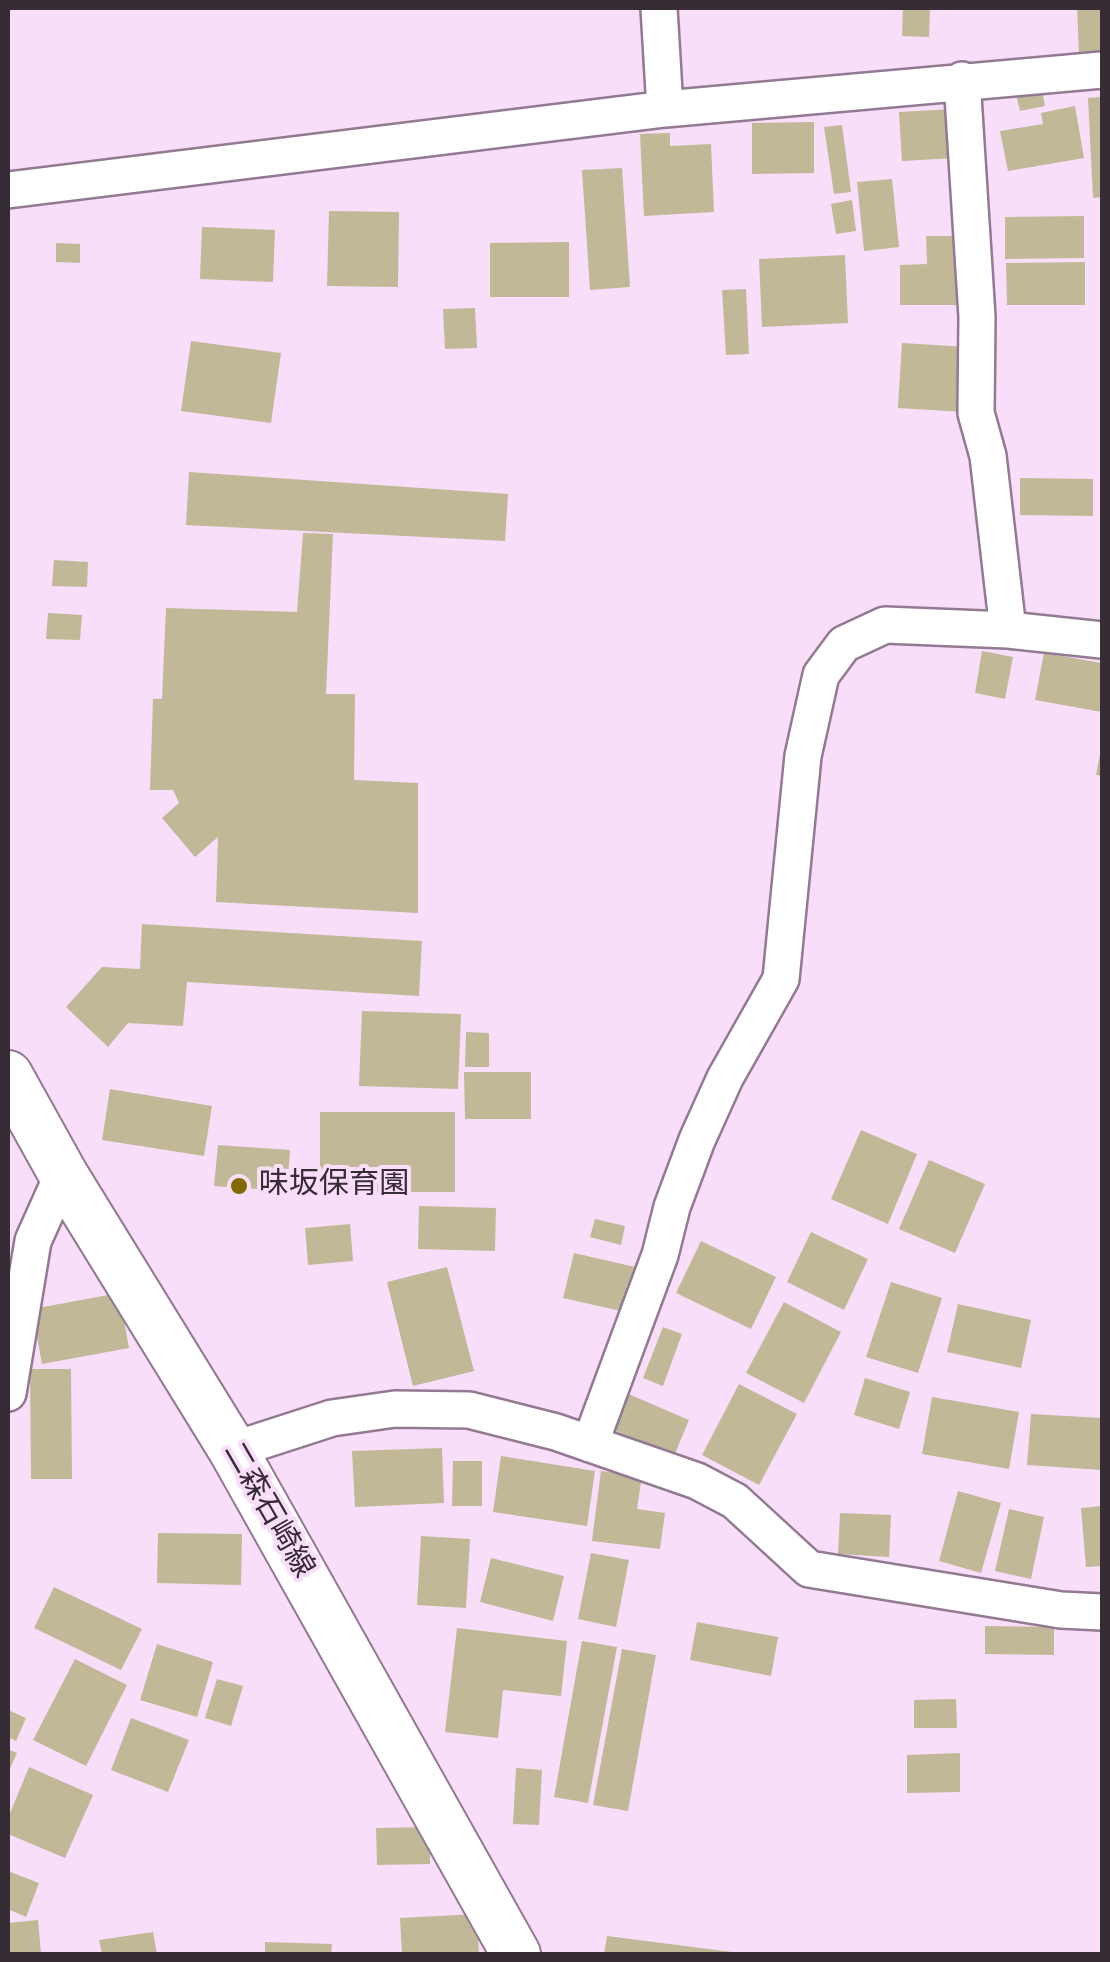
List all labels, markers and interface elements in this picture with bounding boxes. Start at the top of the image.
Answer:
place label: 味坂保育園 [259,1168,409,1204]
marker: 味坂保育園 [228,1175,250,1197]
street label: 二森石崎線 [214,1437,320,1585]

